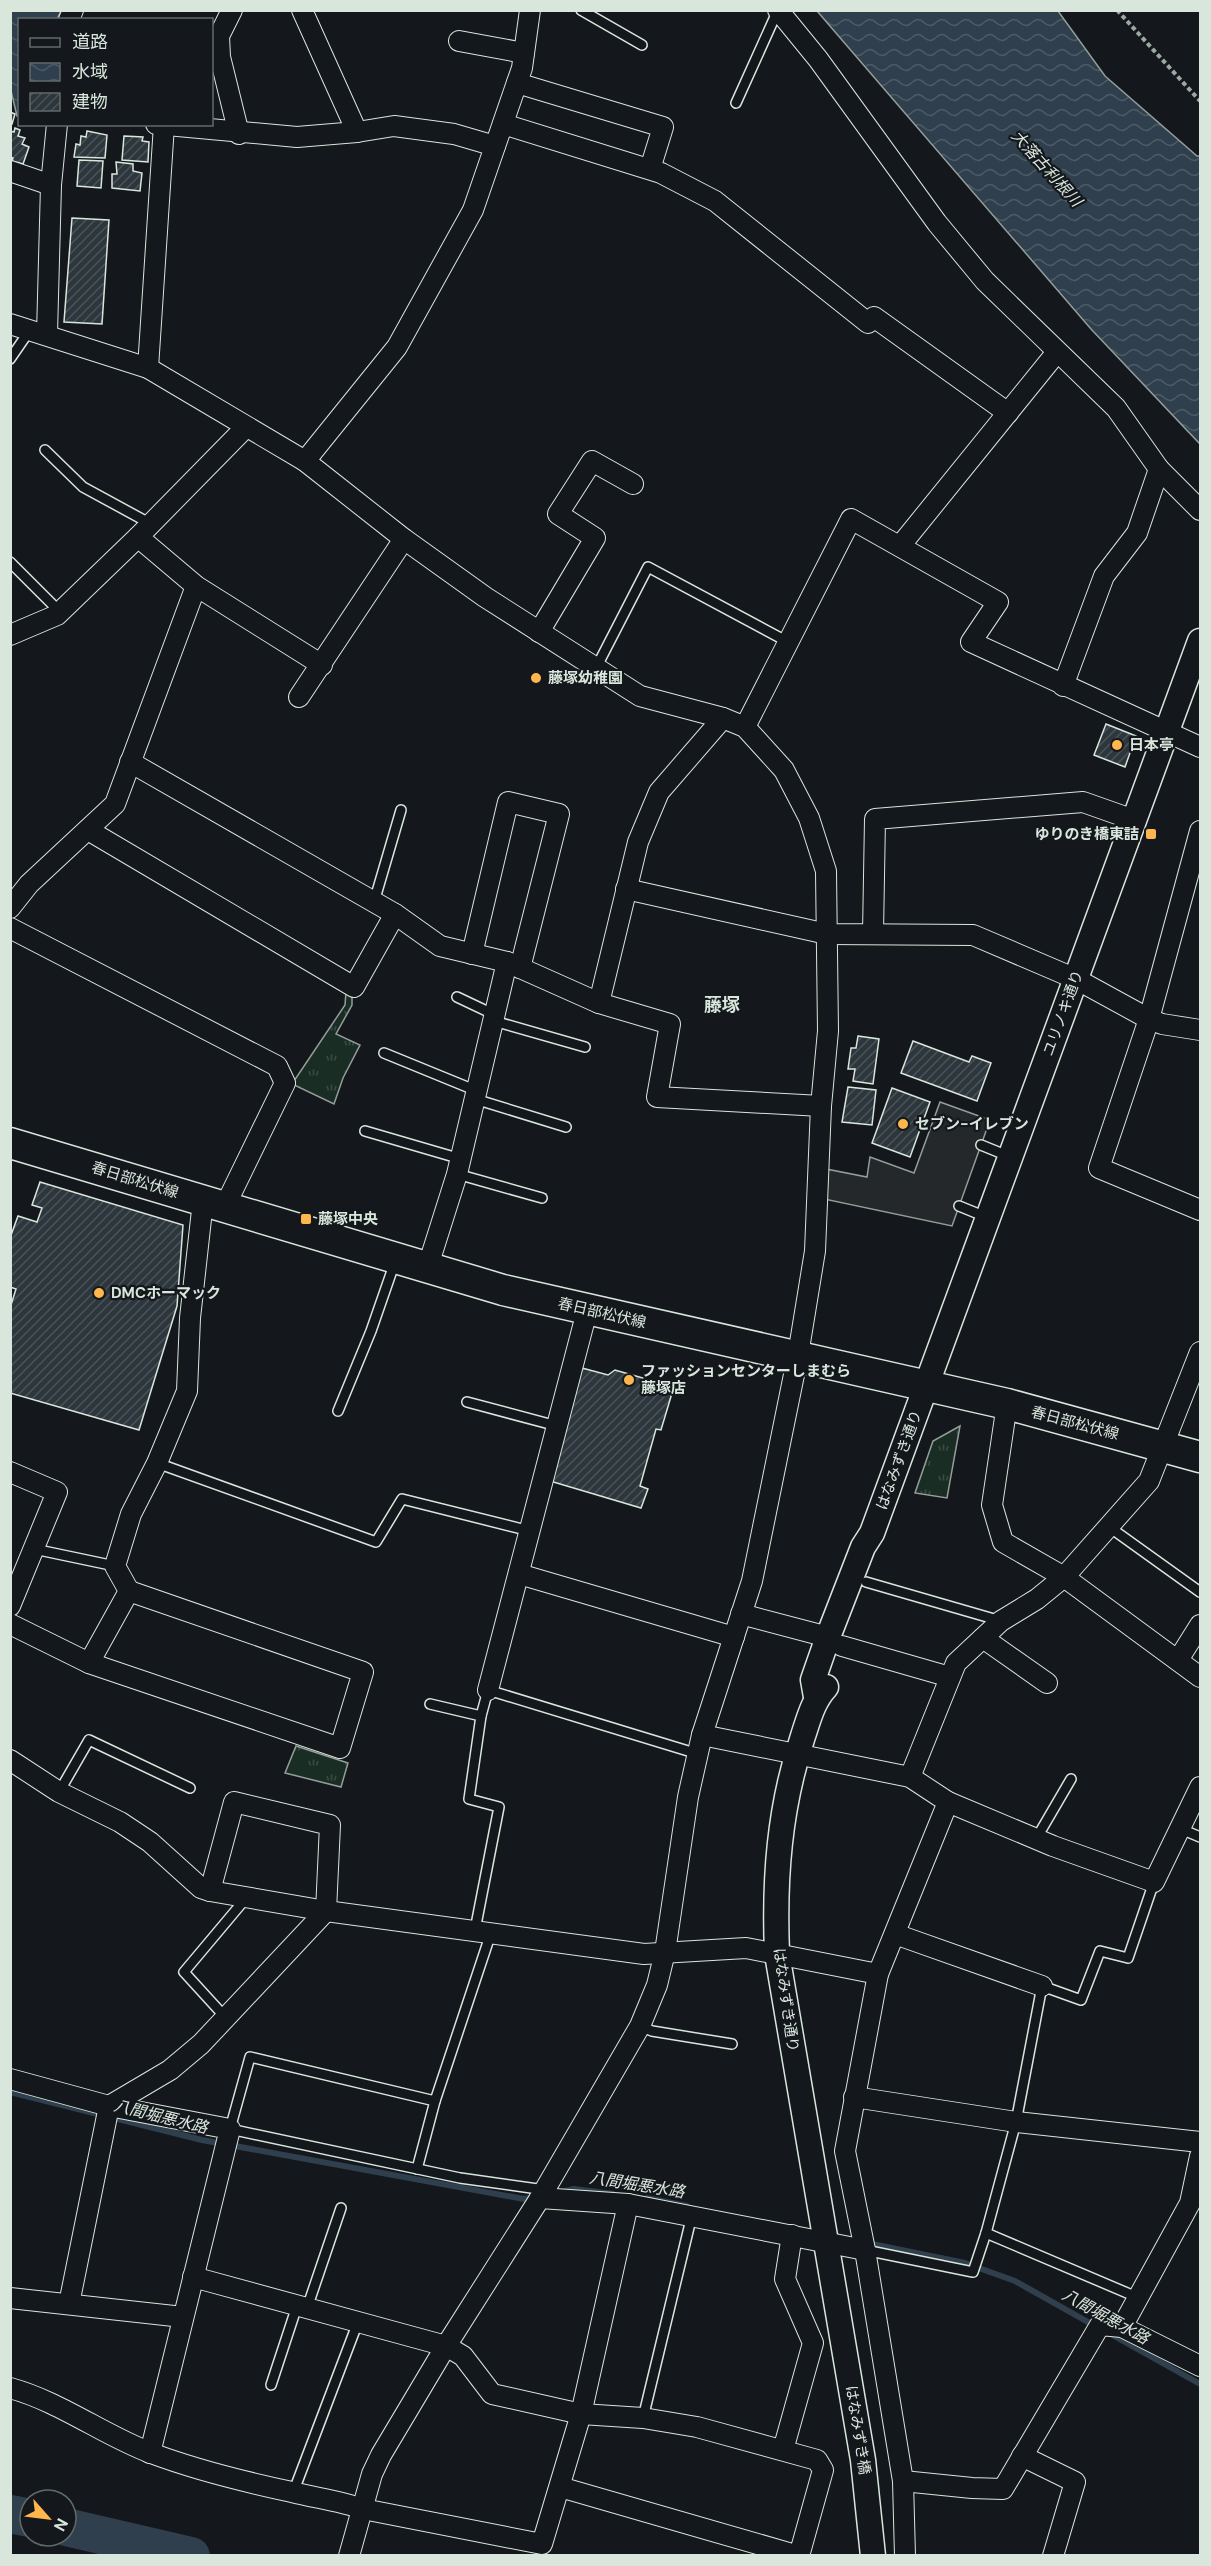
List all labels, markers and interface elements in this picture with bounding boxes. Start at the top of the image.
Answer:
legend [18,18,213,126]
text: 道路 [72,30,108,54]
text: 水域 [72,60,108,84]
text: 建物 [72,90,108,114]
water label: 大落古利根川 [1007,126,1088,213]
place label: 藤塚幼稚園 [548,668,623,688]
marker: 藤塚幼稚園 [529,671,543,685]
place label: 日本亭 [1129,735,1174,755]
marker: 日本亭 [1110,738,1124,752]
place label: ゆりのき橋東詰 [1034,824,1139,844]
marker: ゆりのき橋東詰 [1144,827,1158,841]
street label: ユリノキ通り [1038,967,1088,1059]
district label: 藤塚 [704,993,740,1017]
place label: セブン-イレブン [915,1114,1029,1134]
marker: セブン-イレブン [896,1117,910,1131]
street label: 春日部松伏線 [89,1157,181,1203]
place label: 藤塚中央 [318,1209,378,1229]
marker: 藤塚中央 [299,1212,313,1226]
place label: DMCホーマック [111,1283,221,1303]
marker: DMCホーマック [92,1286,106,1300]
street label: 春日部松伏線 [556,1293,648,1333]
place label: ファッションセンターしまむら 藤塚店 [641,1361,851,1398]
marker: ファッションセンターしまむら 藤塚店 [622,1373,636,1387]
street label: 春日部松伏線 [1029,1402,1121,1444]
street label: はなみずき通り [872,1407,926,1513]
street label: はなみずき通り [769,1947,803,2053]
water label: 八間堀悪水路 [112,2095,212,2139]
water label: 八間堀悪水路 [588,2167,688,2203]
water label: 八間堀悪水路 [1059,2284,1155,2350]
street label: はなみずき橋 [841,2384,875,2476]
north arrow [18,2488,78,2548]
text: N [49,2515,73,2535]

